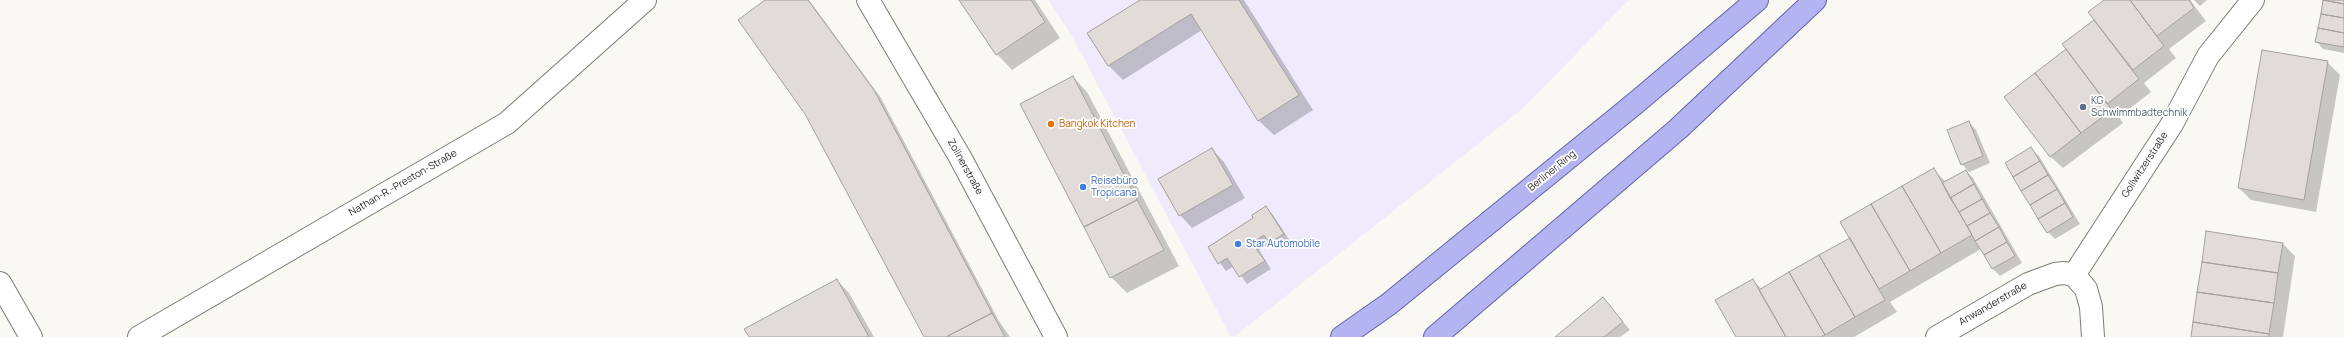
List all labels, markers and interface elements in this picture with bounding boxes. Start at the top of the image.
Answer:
place label: KG Schwimmbadtechnik [2091,95,2187,118]
marker: KG Schwimmbadtechnik [2078,102,2088,112]
place label: Bangkok Kitchen [1059,118,1135,130]
marker: Bangkok Kitchen [1046,119,1056,129]
street label: Gollwitzerstraße [2119,130,2171,200]
street label: Zollnerstraße [945,137,985,197]
street label: Nathan-R.-Preston-Straße [347,147,459,219]
street label: Berliner Ring [1526,148,1578,194]
place label: Reisebüro Tropicana [1091,175,1138,198]
marker: Reisebüro Tropicana [1078,182,1088,192]
place label: Star Automobile [1246,238,1320,250]
marker: Star Automobile [1233,239,1243,249]
street label: Anwanderstraße [1957,280,2029,328]

